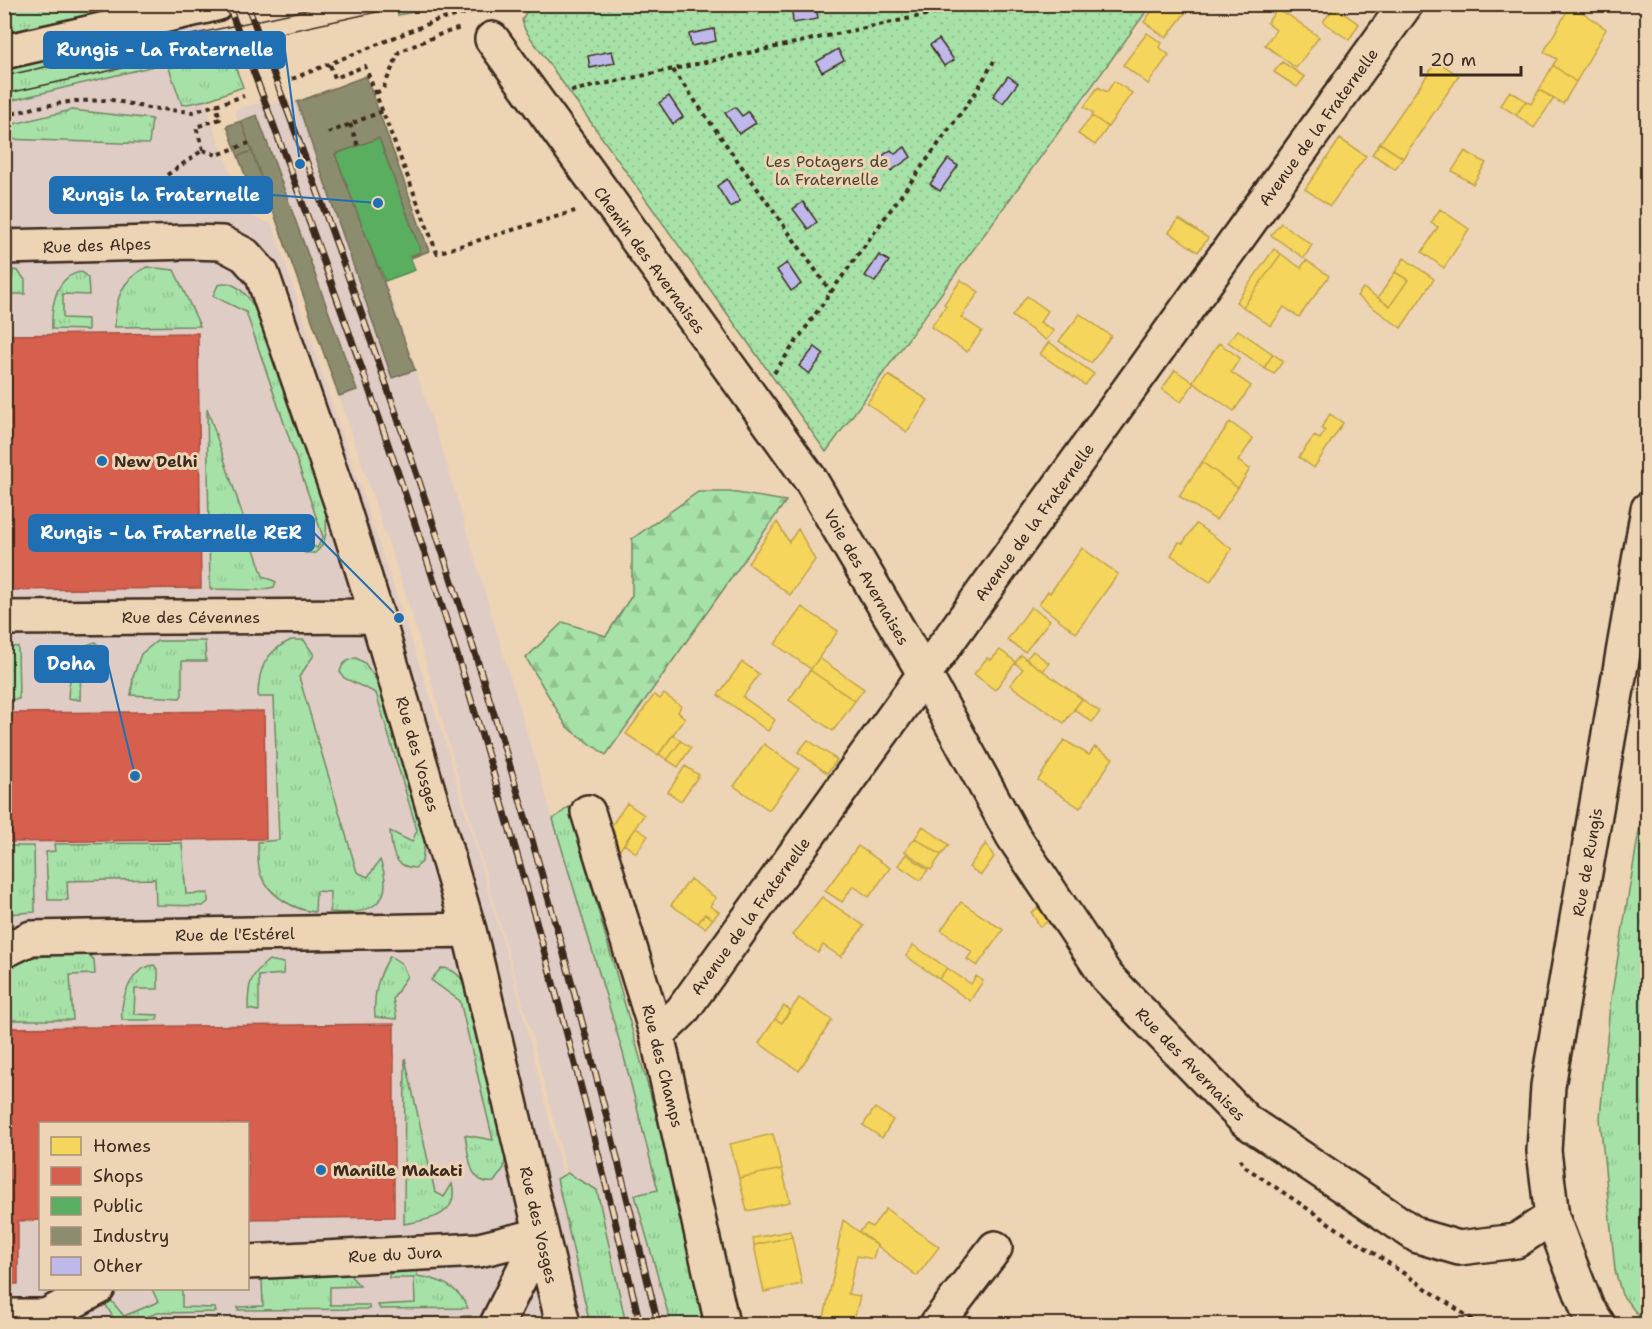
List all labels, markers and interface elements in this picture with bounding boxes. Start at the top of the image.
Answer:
callout: Rungis - La Fraternelle [44,32,285,68]
text: Rungis - La Fraternelle [56,38,274,62]
scale bar [1421,39,1522,77]
street label: Avenue de la Fraternelle [1254,44,1383,211]
text: 20 m [1430,48,1476,72]
park label: Les Potagers de la Fraternelle [765,151,889,190]
callout: Rungis la Fraternelle [50,177,272,213]
street label: Chemin des Avernaises [589,182,710,338]
text: Rungis la Fraternelle [62,183,260,207]
street label: Rue des Alpes [42,233,152,258]
street label: Avenue de la Fraternelle [970,439,1099,606]
place label: New Delhi [114,451,198,472]
marker: New Delhi [95,454,109,468]
street label: Voie des Avernaises [819,505,914,649]
callout: Rungis - La Fraternelle RER [29,515,314,551]
text: Rungis - La Fraternelle RER [40,521,302,545]
street label: Rue des Cévennes [122,607,260,628]
callout: Doha [35,646,108,682]
text: Doha [47,652,96,676]
street label: Rue des Vosges [391,694,444,815]
street label: Rue de Rungis [1568,806,1607,918]
street label: Avenue de la Fraternelle [686,833,815,1000]
street label: Rue de l'Estérel [175,923,295,946]
street label: Rue des Champs [637,1002,688,1130]
street label: Rue des Avernaises [1131,1003,1250,1126]
legend [39,1122,249,1290]
text: Homes [93,1134,151,1158]
place label: Manille Makati [333,1160,463,1181]
marker: Manille Makati [314,1163,328,1177]
text: Shops [93,1164,144,1188]
street label: Rue des Vosges [515,1164,562,1286]
text: Public [93,1194,143,1218]
text: Industry [93,1224,169,1248]
street label: Rue du Jura [348,1242,443,1267]
text: Other [93,1254,143,1278]

